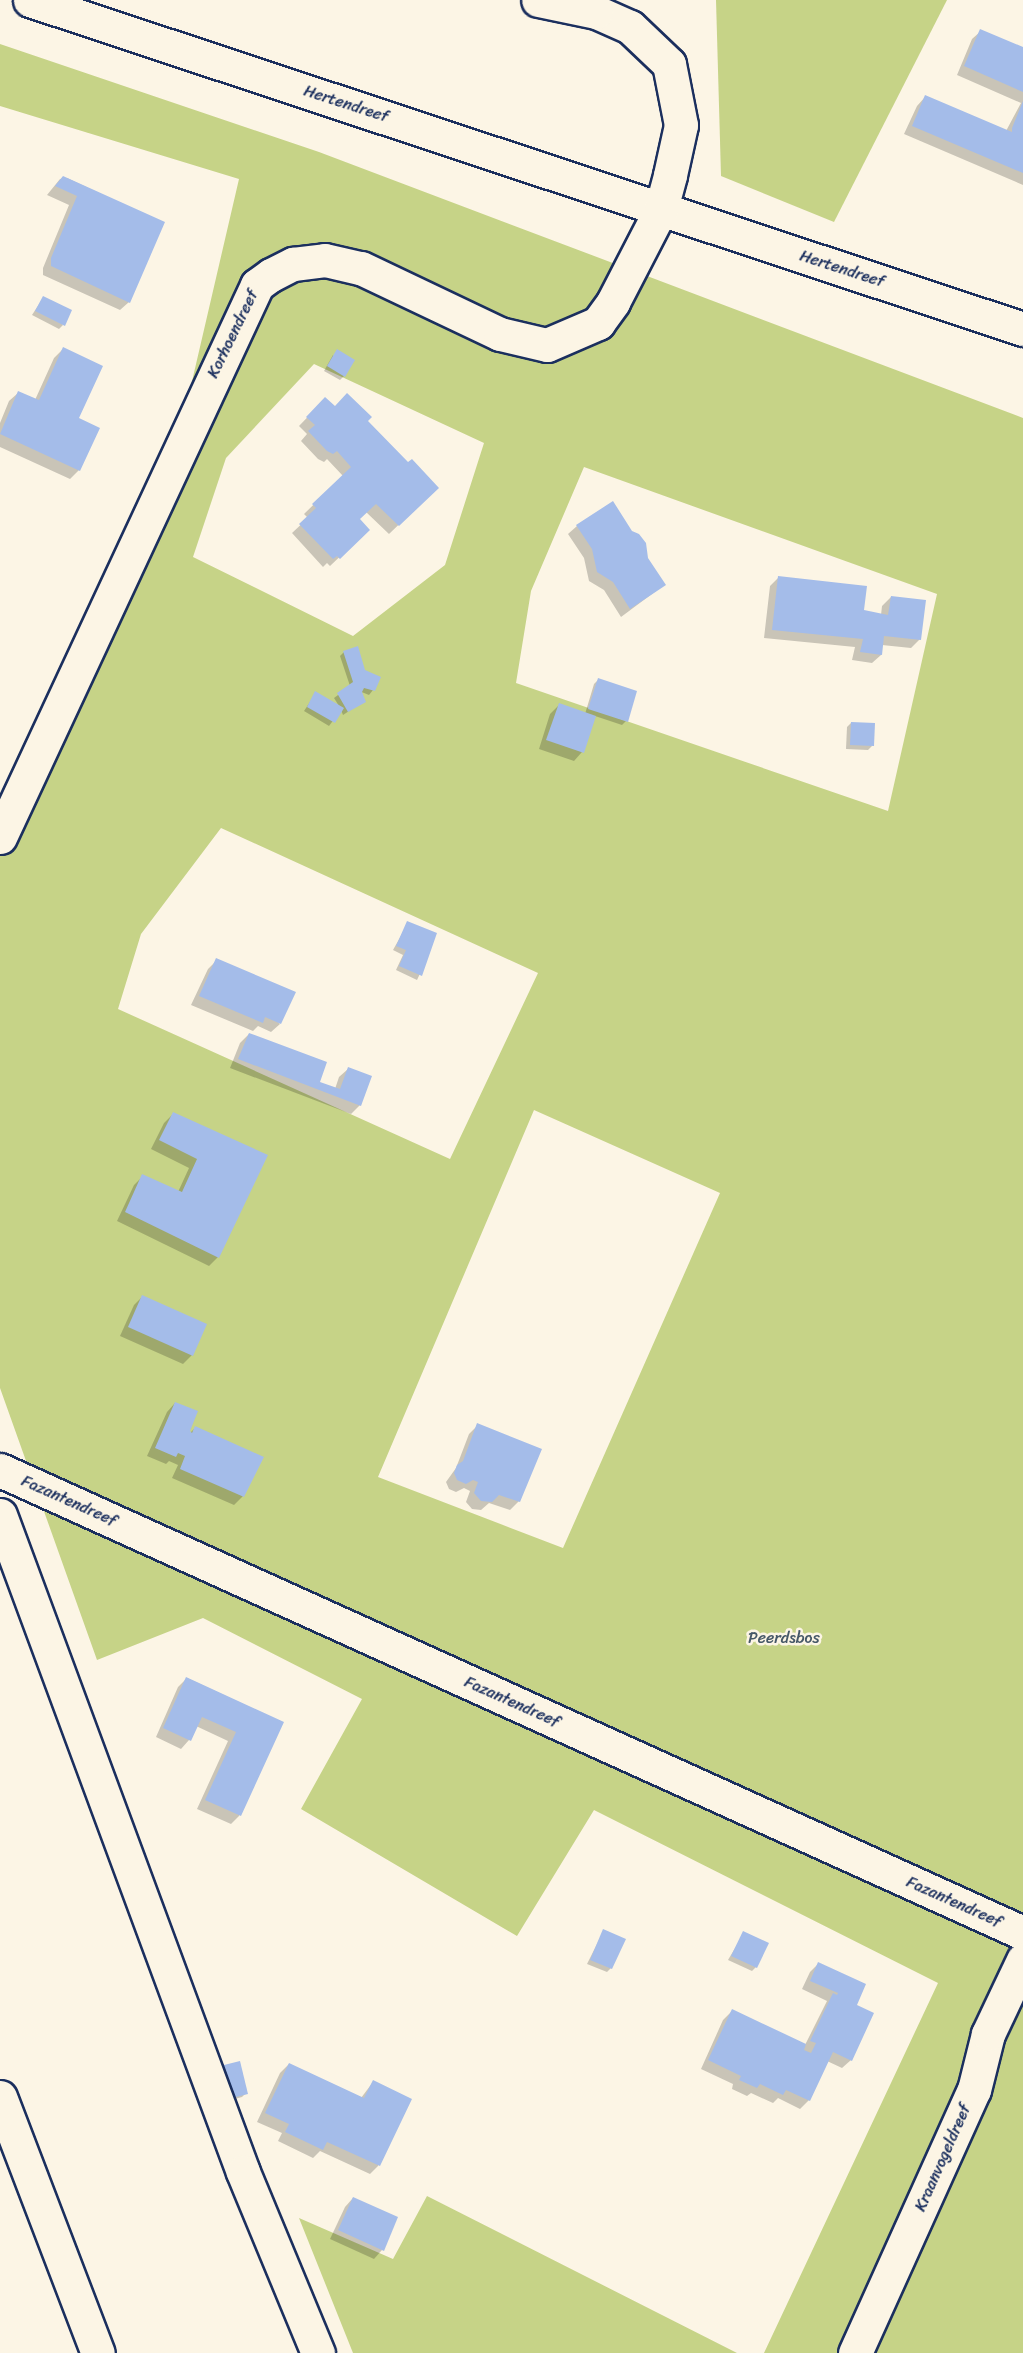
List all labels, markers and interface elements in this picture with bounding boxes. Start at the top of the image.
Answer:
street label: Hertendreef [301,81,391,127]
street label: Hertendreef [797,246,887,292]
street label: Korhoendreef [203,287,263,381]
street label: Fazantendreef [18,1471,120,1531]
park label: Peerdsbos [748,1628,820,1648]
street label: Fazantendreef [461,1672,563,1732]
street label: Fazantendreef [903,1872,1005,1932]
street label: Kraanvogeldreef [911,2102,975,2214]

